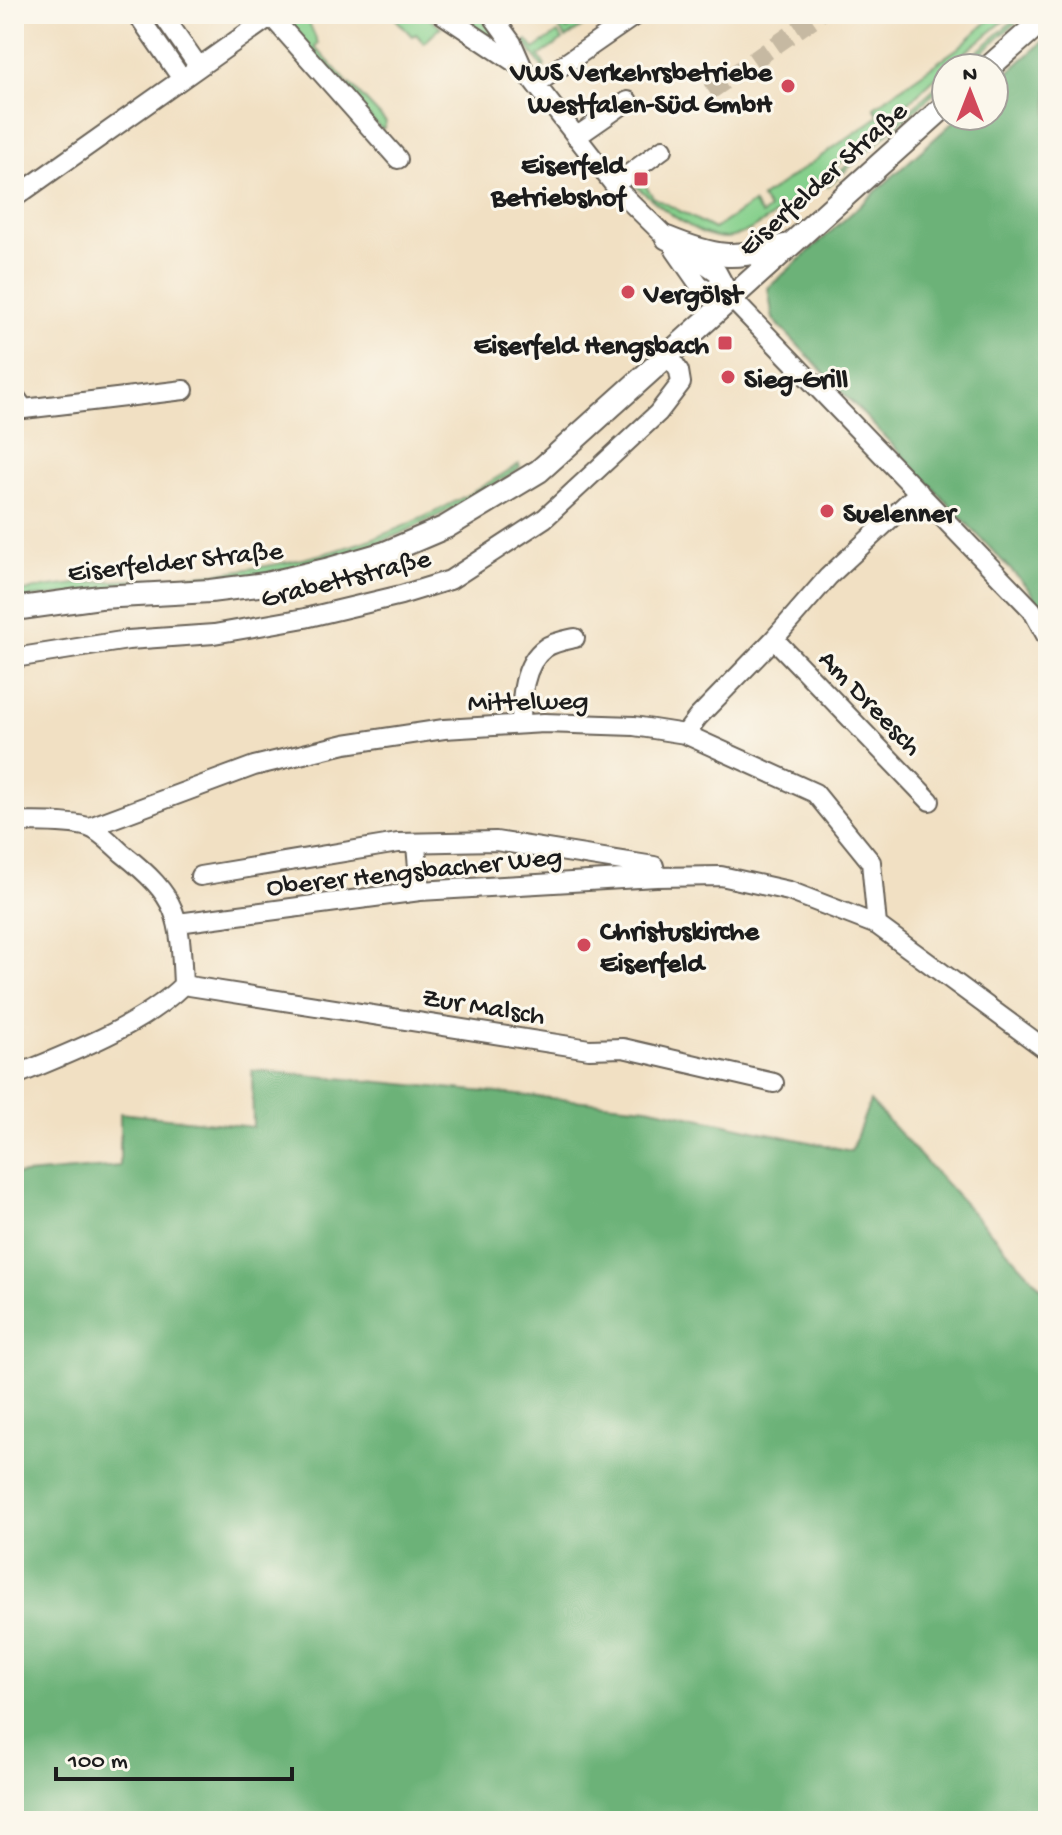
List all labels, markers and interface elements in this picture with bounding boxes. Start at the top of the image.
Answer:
north arrow [930,52,1010,132]
place label: VWS Verkehrsbetriebe Westfalen-Süd GmbH [509,58,774,123]
text: N [963,63,977,89]
marker: VWS Verkehrsbetriebe Westfalen-Süd GmbH [779,77,797,95]
street label: Eiserfelder Straße [733,95,916,265]
place label: Eiserfeld Betriebshof [490,151,628,216]
marker: Eiserfeld Betriebshof [632,170,650,188]
place label: Vergölst [642,280,745,313]
marker: Vergölst [619,283,637,301]
place label: Eiserfeld Hengsbach [474,331,709,364]
marker: Eiserfeld Hengsbach [716,334,734,352]
place label: Sieg-Grill [744,365,848,398]
marker: Sieg-Grill [719,368,737,386]
place label: Suelenner [843,499,958,532]
marker: Suelenner [818,502,836,520]
street label: Eiserfelder Straße [66,536,285,591]
street label: Grabettstraße [258,543,435,617]
street label: Am Dreesch [810,644,928,764]
street label: Mittelweg [467,686,589,721]
street label: Oberer Hengsbacher Weg [265,842,564,905]
place label: Christuskirche Eiserfeld [600,917,760,982]
marker: Christuskirche Eiserfeld [575,936,593,954]
street label: Zur Malsch [420,982,547,1034]
scale bar [56,1731,292,1781]
text: 100 m [67,1748,128,1777]

